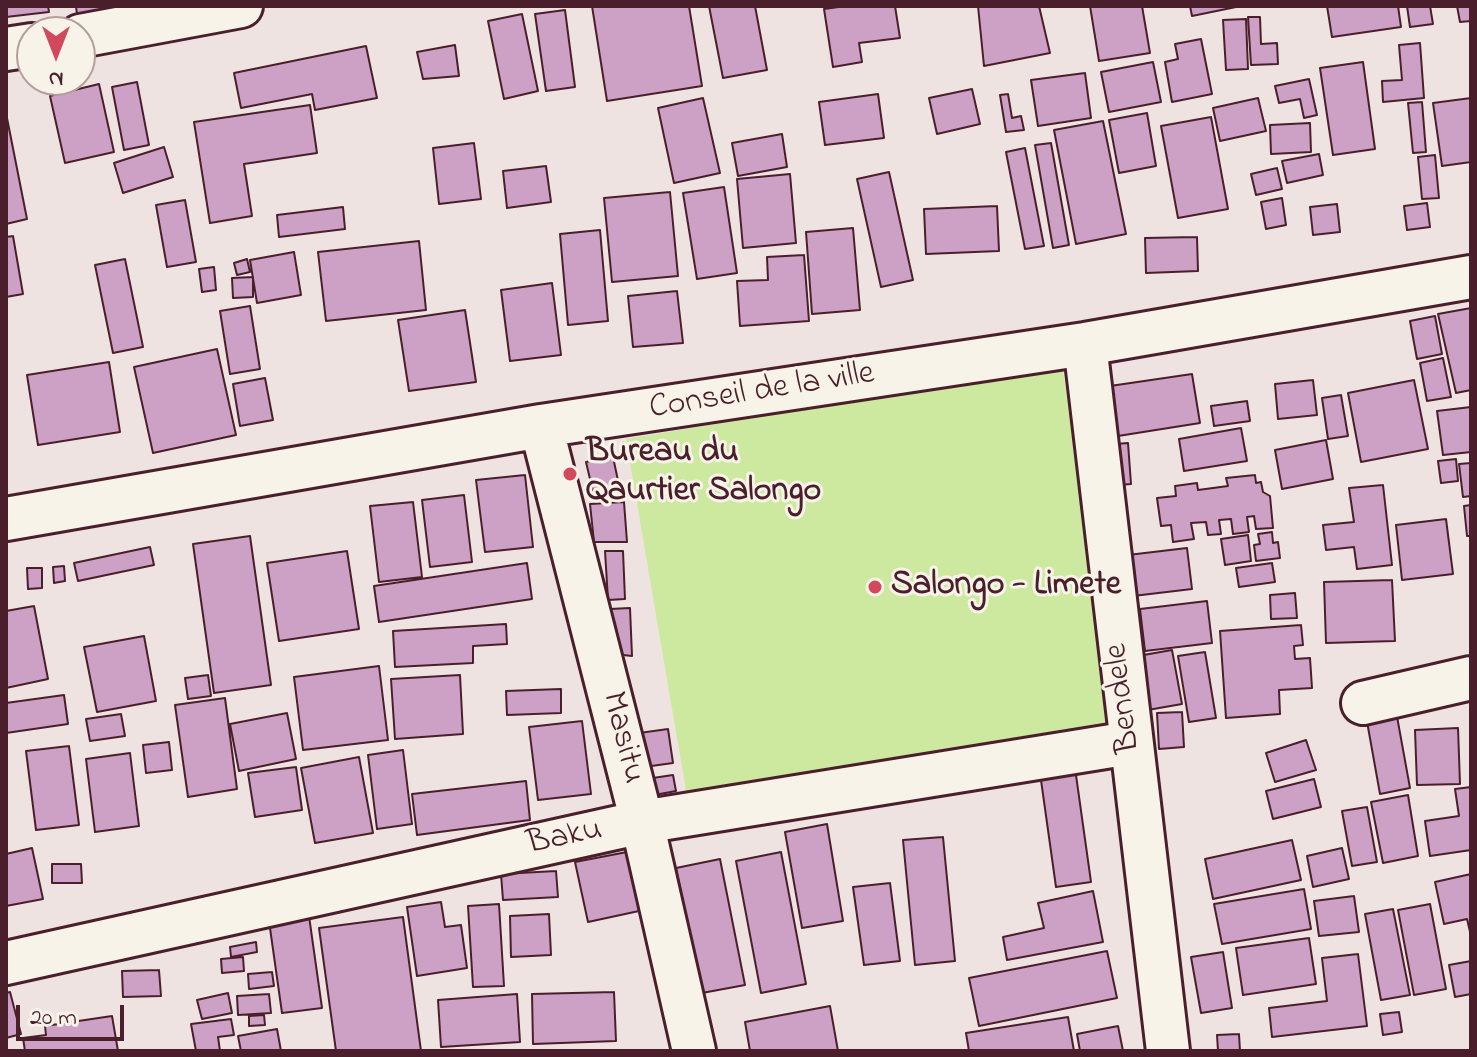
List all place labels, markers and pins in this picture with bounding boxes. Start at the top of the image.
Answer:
place label: Bureau du Qaurtier Salongo [586,434,821,514]
marker: Bureau du Qaurtier Salongo [561,465,579,483]
place label: Salongo - Limete [891,567,1121,607]
marker: Salongo - Limete [866,578,884,596]

